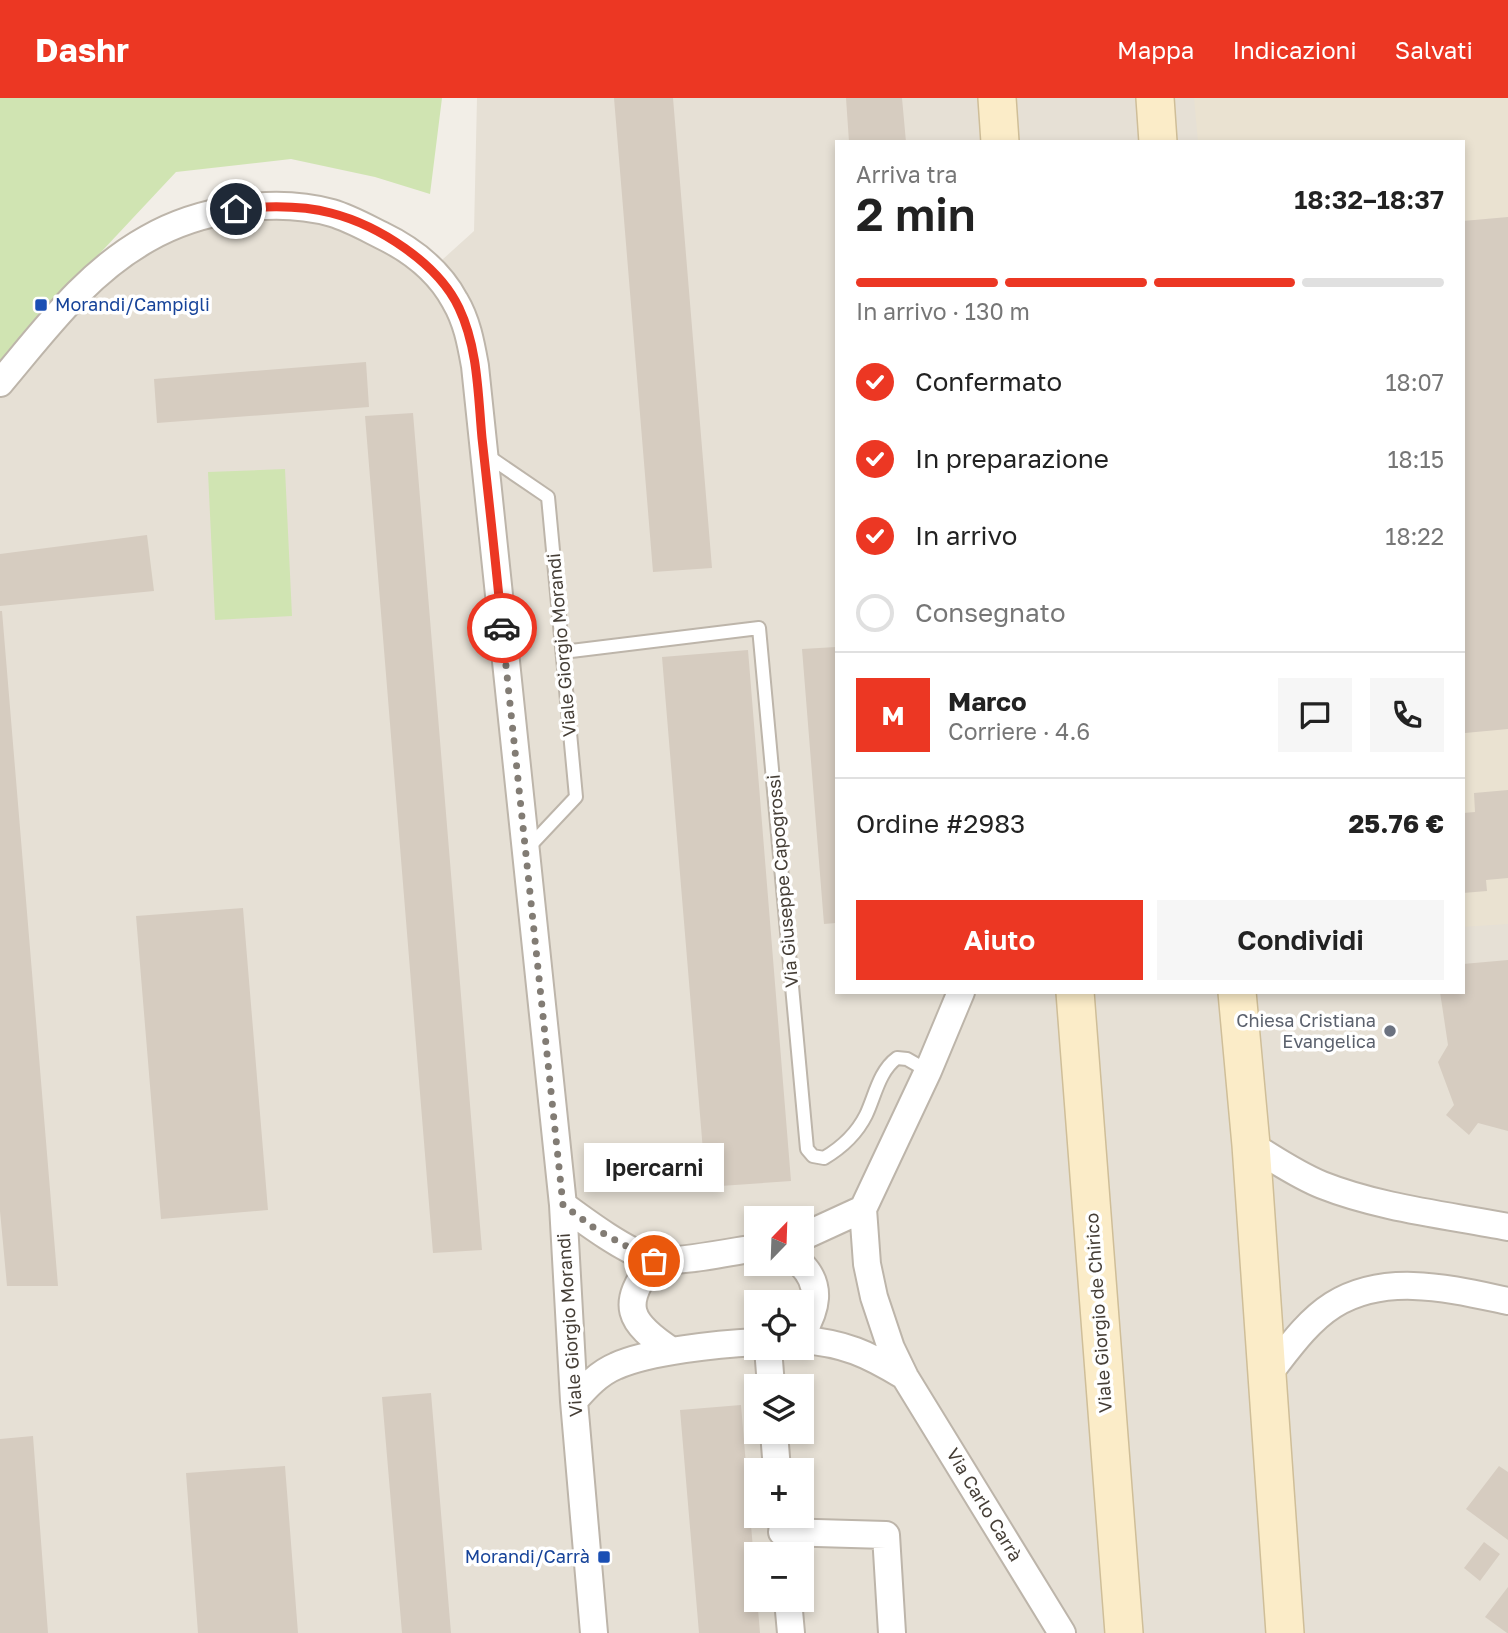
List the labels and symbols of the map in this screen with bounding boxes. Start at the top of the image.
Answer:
pin [206,179,266,239]
place label: Morandi/Campigli [55,293,210,315]
marker: Morandi/Campigli [33,297,49,313]
street label: Viale Giorgio Morandi [542,552,580,738]
courier [467,593,537,663]
street label: Via Giuseppe Capogrossi [762,774,802,989]
place label: Chiesa Cristiana Evangelica [1236,1009,1376,1052]
marker: Chiesa Cristiana Evangelica [1382,1023,1398,1039]
callout: Ipercarni [584,1142,724,1191]
north arrow [744,1206,814,1276]
street label: Viale Giorgio de Chirico [1080,1212,1116,1414]
pin [624,1231,684,1291]
street label: Viale Giorgio Morandi [552,1232,586,1418]
street label: Via Carlo Carrà [942,1444,1027,1565]
place label: Morandi/Carrà [465,1545,590,1567]
marker: Morandi/Carrà [596,1549,612,1565]

